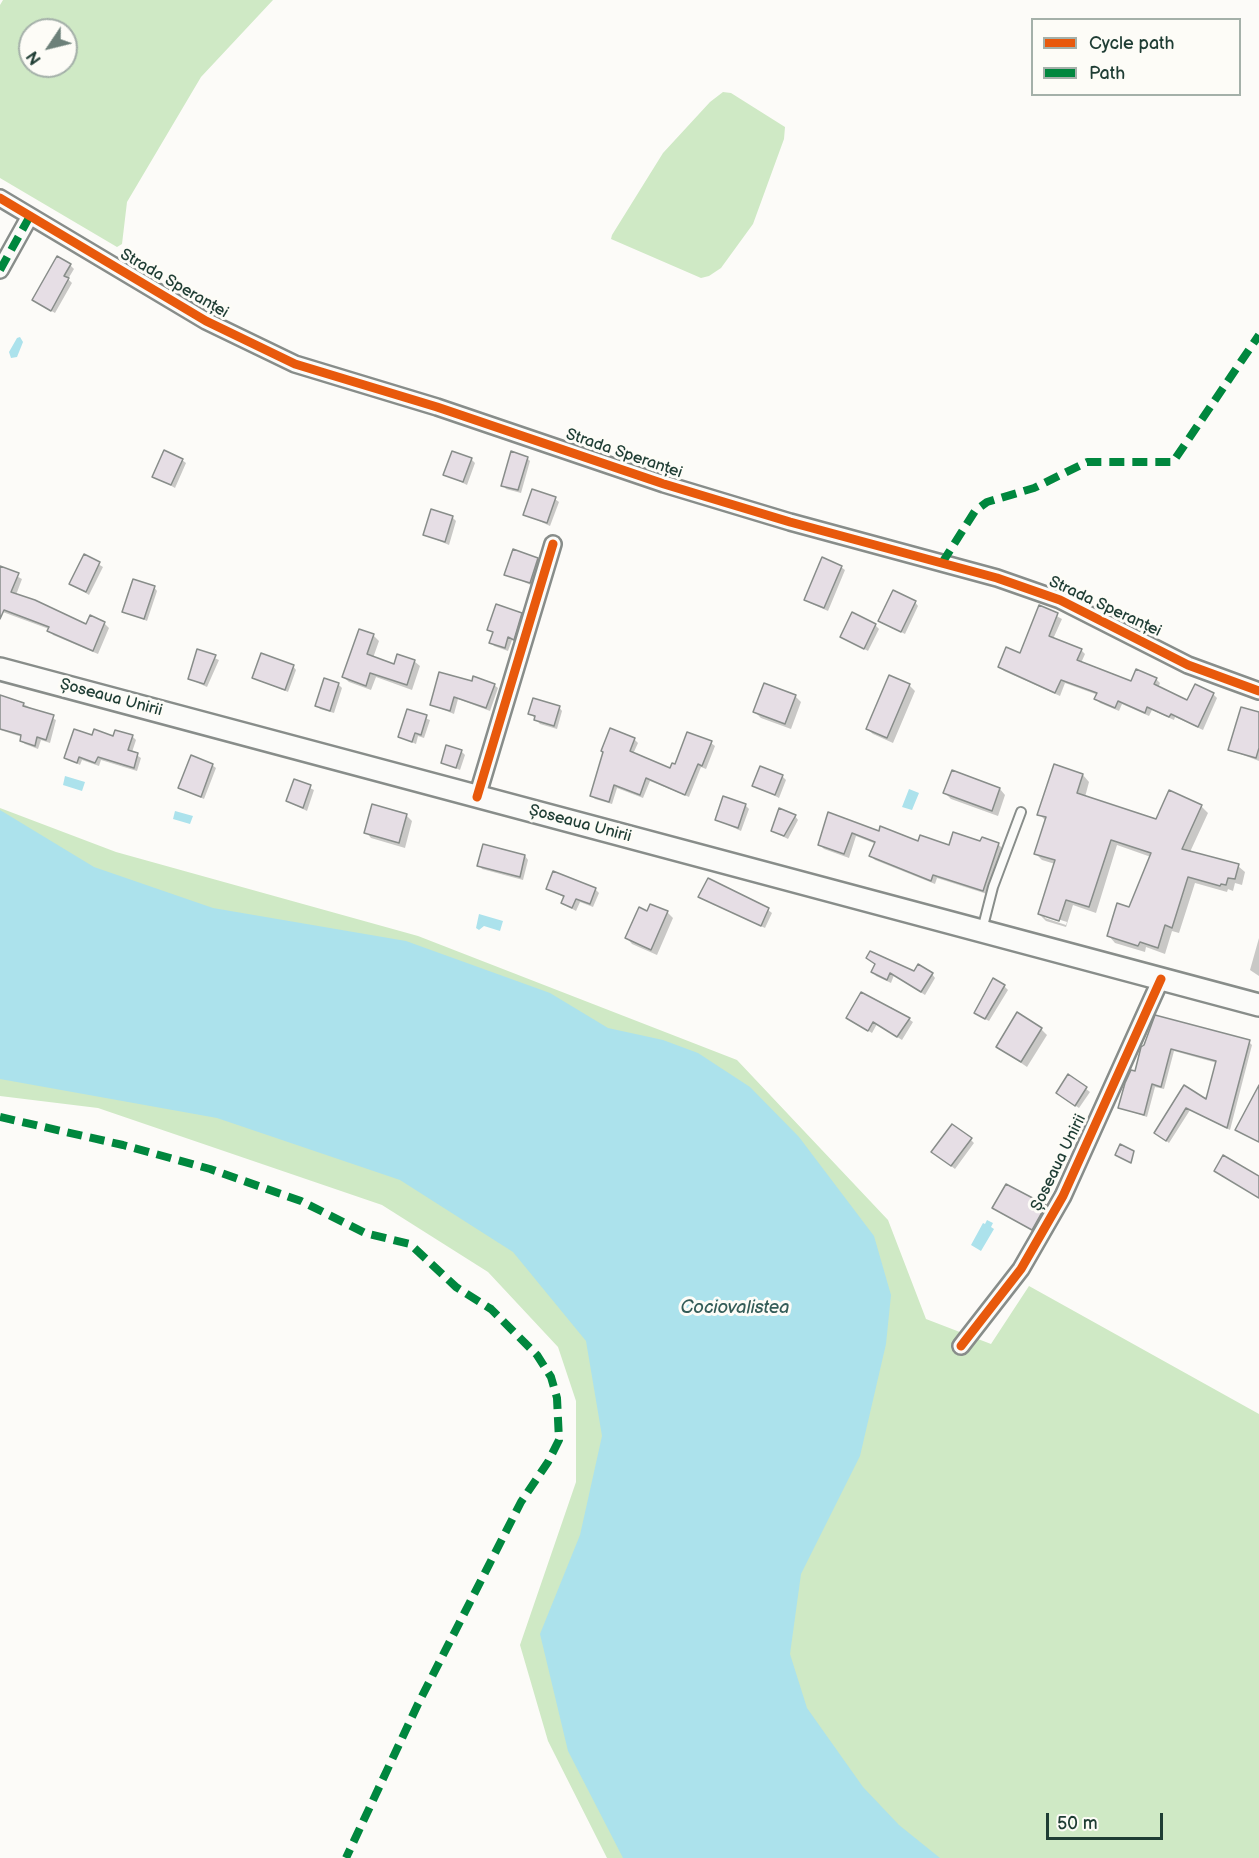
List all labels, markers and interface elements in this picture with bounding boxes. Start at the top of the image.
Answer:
north arrow [18,18,78,78]
legend [1031,18,1241,96]
text: Cycle path [1089,33,1175,54]
text: N [23,47,46,68]
text: Path [1089,63,1125,84]
street label: Strada Speranței [116,245,232,323]
street label: Strada Speranței [563,425,685,483]
street label: Strada Speranței [1046,573,1164,641]
street label: Șoseaua Unirii [58,675,164,721]
street label: Șoseaua Unirii [527,801,633,847]
street label: Șoseaua Unirii [1027,1111,1091,1215]
water label: Cociovalistea [681,1297,789,1319]
scale bar [1049,1801,1166,1839]
text: 50 m [1057,1813,1098,1834]

